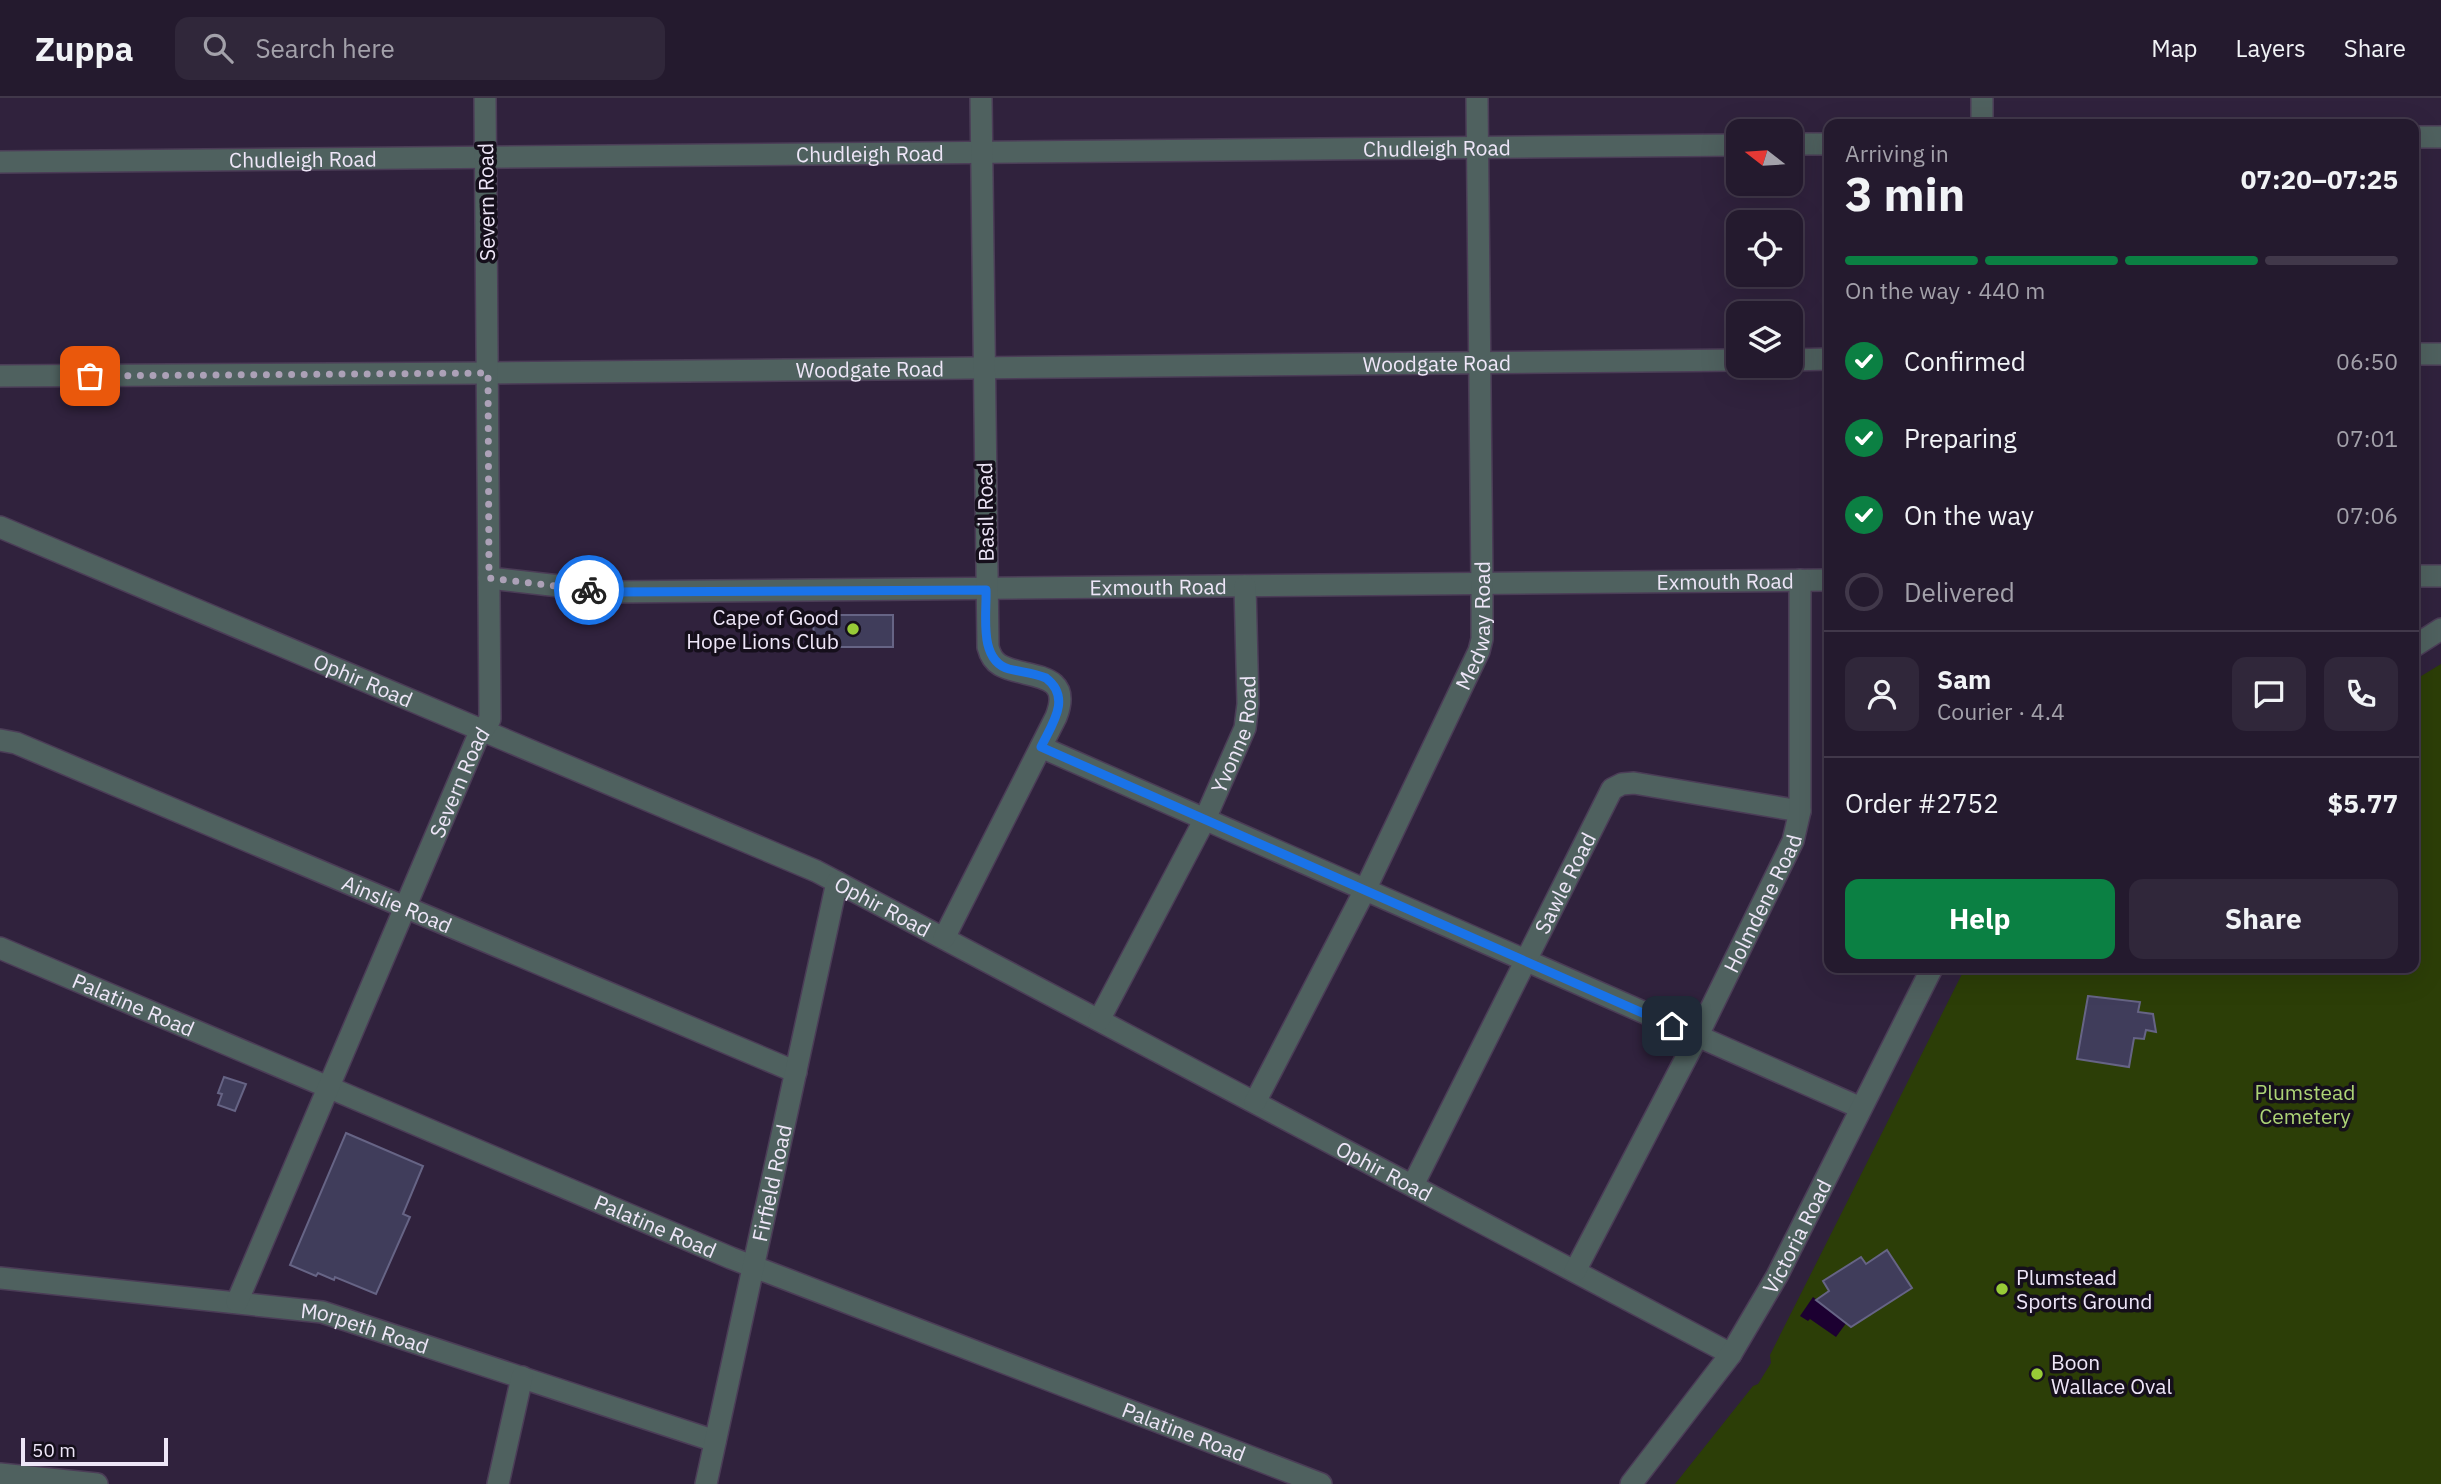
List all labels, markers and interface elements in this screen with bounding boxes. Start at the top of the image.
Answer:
search box [175,17,665,80]
text: Zuppa [35,27,133,70]
icon: search [199,29,237,67]
text: Search here [255,31,395,65]
text: Map [2151,32,2198,64]
text: Layers [2236,32,2306,64]
text: Share [2344,32,2406,64]
north arrow [1726,119,1802,196]
map controls [1726,119,1803,378]
street label: Chudleigh Road [1363,133,1511,163]
text: Arriving in [1845,138,1949,168]
street label: Chudleigh Road [796,139,944,168]
street label: Severn Road [471,143,501,261]
street label: Chudleigh Road [229,144,377,174]
text: 07:20–07:25 [2241,162,2398,196]
text: 3 min [1845,164,1965,224]
button: locate [1726,210,1803,287]
text: On the way · 440 m [1845,275,2045,305]
button: layers [1726,301,1803,378]
icon: check [1845,342,1883,380]
text: Confirmed [1904,344,2026,378]
pin [60,346,120,406]
text: 06:50 [2336,346,2398,376]
street label: Woodgate Road [1363,348,1511,378]
street label: Woodgate Road [796,354,944,384]
icon: bag [71,357,109,395]
icon: check [1845,419,1883,457]
text: Preparing [1904,421,2017,455]
text: 07:01 [2336,423,2398,453]
street label: Basil Road [970,462,1000,562]
icon: check [1845,496,1883,534]
text: On the way [1904,498,2034,532]
text: 07:06 [2336,500,2398,530]
courier [554,555,624,625]
street label: Medway Road [1449,561,1496,694]
street label: Exmouth Road [1656,566,1794,596]
icon: bike [570,571,608,609]
street label: Exmouth Road [1089,572,1227,601]
text: Delivered [1904,575,2015,609]
place label: Cape of Good Hope Lions Club [686,603,839,655]
marker: Cape of Good Hope Lions Club [845,621,861,637]
street label: Ophir Road [309,647,417,713]
button: person [1845,657,1919,731]
button: chat [2232,657,2306,731]
button: phone [2324,657,2398,731]
text: Sam [1937,662,1991,696]
street label: Yvonne Road [1204,675,1263,798]
text: Courier · 4.4 [1937,696,2065,726]
street label: Severn Road [422,721,495,842]
text: Order #2752 [1845,786,1999,820]
text: $5.77 [2328,786,2398,820]
street label: Sawle Road [1528,828,1602,938]
street label: Holmdene Road [1717,832,1808,977]
street label: Ainslie Road [338,868,456,939]
street label: Ophir Road [830,869,936,943]
button: Help [1845,879,2115,959]
button: Share [2129,879,2398,959]
street label: Palatine Road [68,966,199,1043]
pin [1642,996,1702,1056]
icon: home [1653,1007,1691,1045]
park label: Plumstead Cemetery [2255,1078,2356,1130]
street label: Firfield Road [745,1122,798,1244]
street label: Ophir Road [1331,1134,1437,1208]
street label: Victoria Road [1756,1174,1838,1299]
street label: Palatine Road [590,1188,721,1264]
place label: Plumstead Sports Ground [2016,1263,2152,1315]
marker: Plumstead Sports Ground [1994,1281,2010,1297]
street label: Morpeth Road [299,1296,432,1360]
place label: Boon Wallace Oval [2051,1348,2172,1400]
marker: Boon Wallace Oval [2029,1366,2045,1382]
street label: Palatine Road [1118,1395,1250,1468]
scale bar [21,1435,168,1467]
text: 50 m [32,1438,76,1462]

